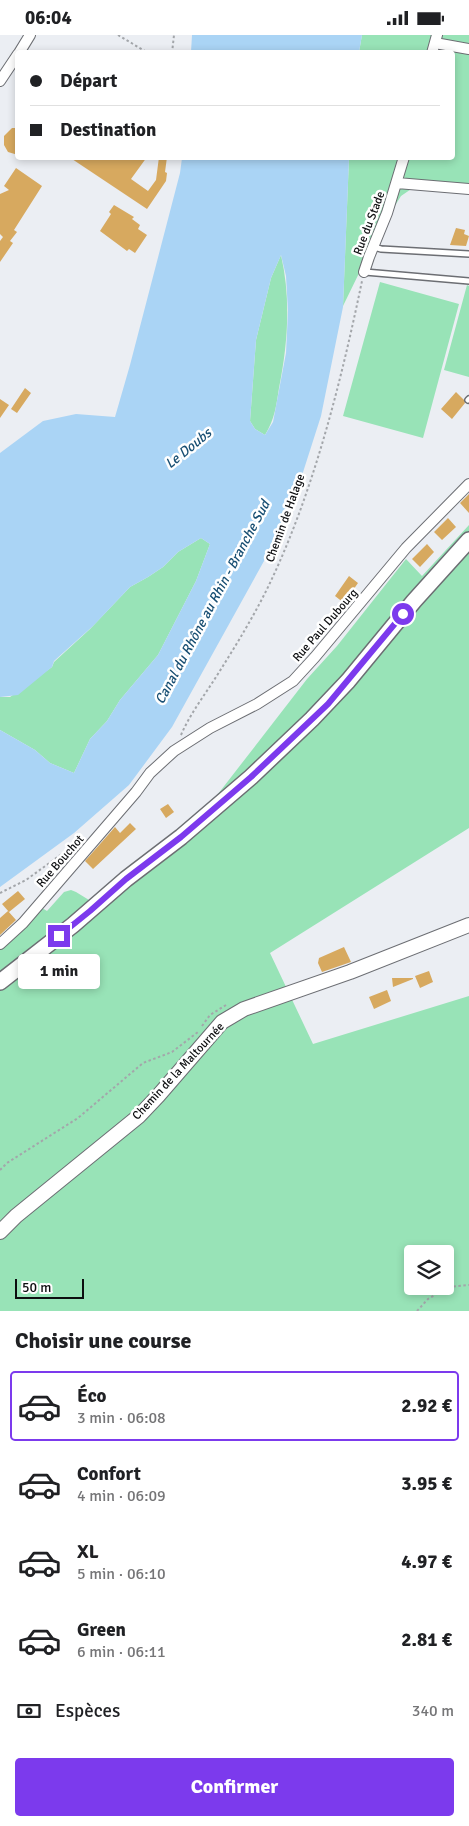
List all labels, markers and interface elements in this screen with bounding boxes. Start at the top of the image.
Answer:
text: 06:04 [25,6,72,30]
text: Départ [60,69,117,93]
text: Destination [60,118,156,142]
street label: Rue du Stade [350,189,388,257]
water label: Le Doubs [162,423,216,472]
street label: Chemin de Halage [263,472,308,564]
water label: Canal du Rhône au Rhin - Branche Sud [151,496,274,707]
street label: Rue Paul Dubourg [290,586,361,665]
route start [392,603,414,625]
street label: Rue Bouchot [33,832,87,891]
route end [48,925,70,947]
callout: 1 min [18,953,100,989]
text: 1 min [40,961,78,981]
street label: Chemin de la Maltournée [129,1019,228,1123]
map controls [404,1245,454,1295]
button: layers [404,1245,454,1295]
scale bar [15,1276,84,1299]
text: 50 m [22,1279,51,1296]
text: Choisir une course [15,1327,191,1354]
icon: car [17,1384,62,1429]
text: Éco [77,1384,107,1408]
text: 2.92 € [401,1394,452,1418]
text: 3 min · 06:08 [77,1408,166,1428]
icon: car [17,1462,62,1507]
text: Confort [77,1462,141,1486]
text: 3.95 € [401,1472,452,1496]
text: 4 min · 06:09 [77,1486,166,1506]
icon: car [17,1540,62,1585]
text: XL [77,1540,99,1564]
text: 4.97 € [401,1550,452,1574]
text: 5 min · 06:10 [77,1564,166,1584]
icon: car [17,1618,62,1663]
text: Green [77,1618,126,1642]
text: 2.81 € [401,1628,452,1652]
text: 6 min · 06:11 [77,1642,166,1662]
icon: cash [15,1697,43,1725]
text: Espèces [55,1699,120,1723]
text: 340 m [412,1701,454,1721]
button: Confirmer [15,1758,454,1816]

